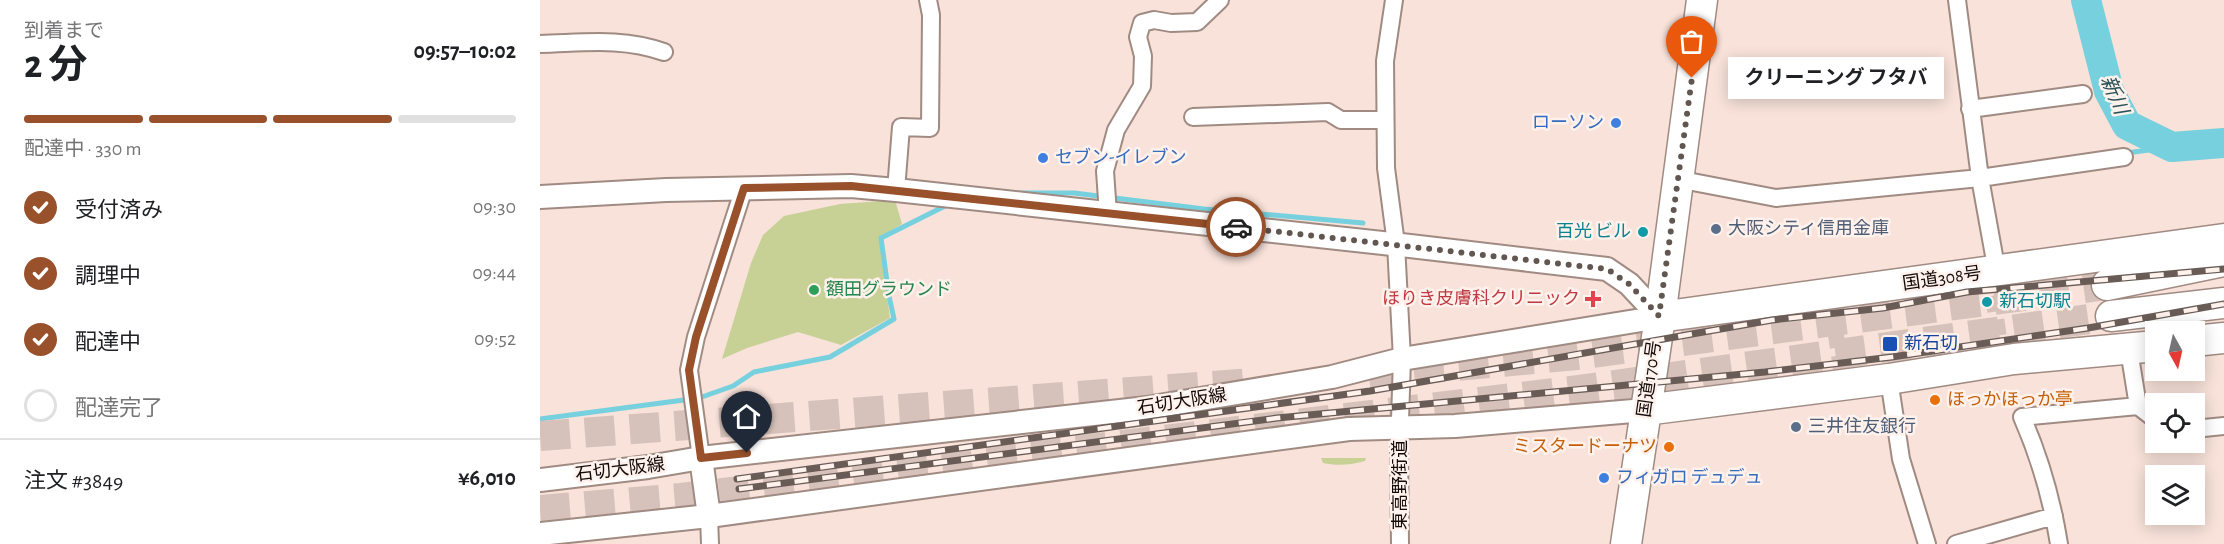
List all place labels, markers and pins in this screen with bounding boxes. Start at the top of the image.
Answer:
pin [1666,16,1717,78]
callout: クリーニング フタバ [1728,57,1944,99]
place label: ローソン [1532,114,1604,132]
marker: ローソン [1609,116,1623,130]
place label: セブン-イレブン [1055,147,1187,167]
marker: セブン-イレブン [1036,151,1050,165]
place label: 大阪シティ信用金庫 [1728,219,1889,238]
place label: 百光 ビル [1556,222,1631,241]
marker: 大阪シティ信用金庫 [1709,222,1723,236]
marker: 百光 ビル [1636,225,1650,239]
place label: 額田グラウンド [826,279,952,299]
marker: 額田グラウンド [807,283,821,297]
place label: ほりき皮膚科クリニック [1382,289,1580,308]
marker: ほりき皮膚科クリニック [1584,290,1602,308]
place label: 新石切駅 [1999,292,2071,311]
marker: 新石切駅 [1980,295,1994,309]
place label: 新石切 [1904,334,1958,353]
marker: 新石切 [1881,335,1899,353]
place label: ほっかほっか亭 [1947,390,2073,409]
pin [721,391,772,453]
marker: ほっかほっか亭 [1928,393,1942,407]
place label: 三井住友銀行 [1808,416,1916,436]
marker: 三井住友銀行 [1789,420,1803,434]
place label: ミスタードーナツ [1513,437,1657,456]
marker: ミスタードーナツ [1662,440,1676,454]
place label: フィガロ デュデュ [1616,467,1763,487]
marker: フィガロ デュデュ [1597,471,1611,485]

